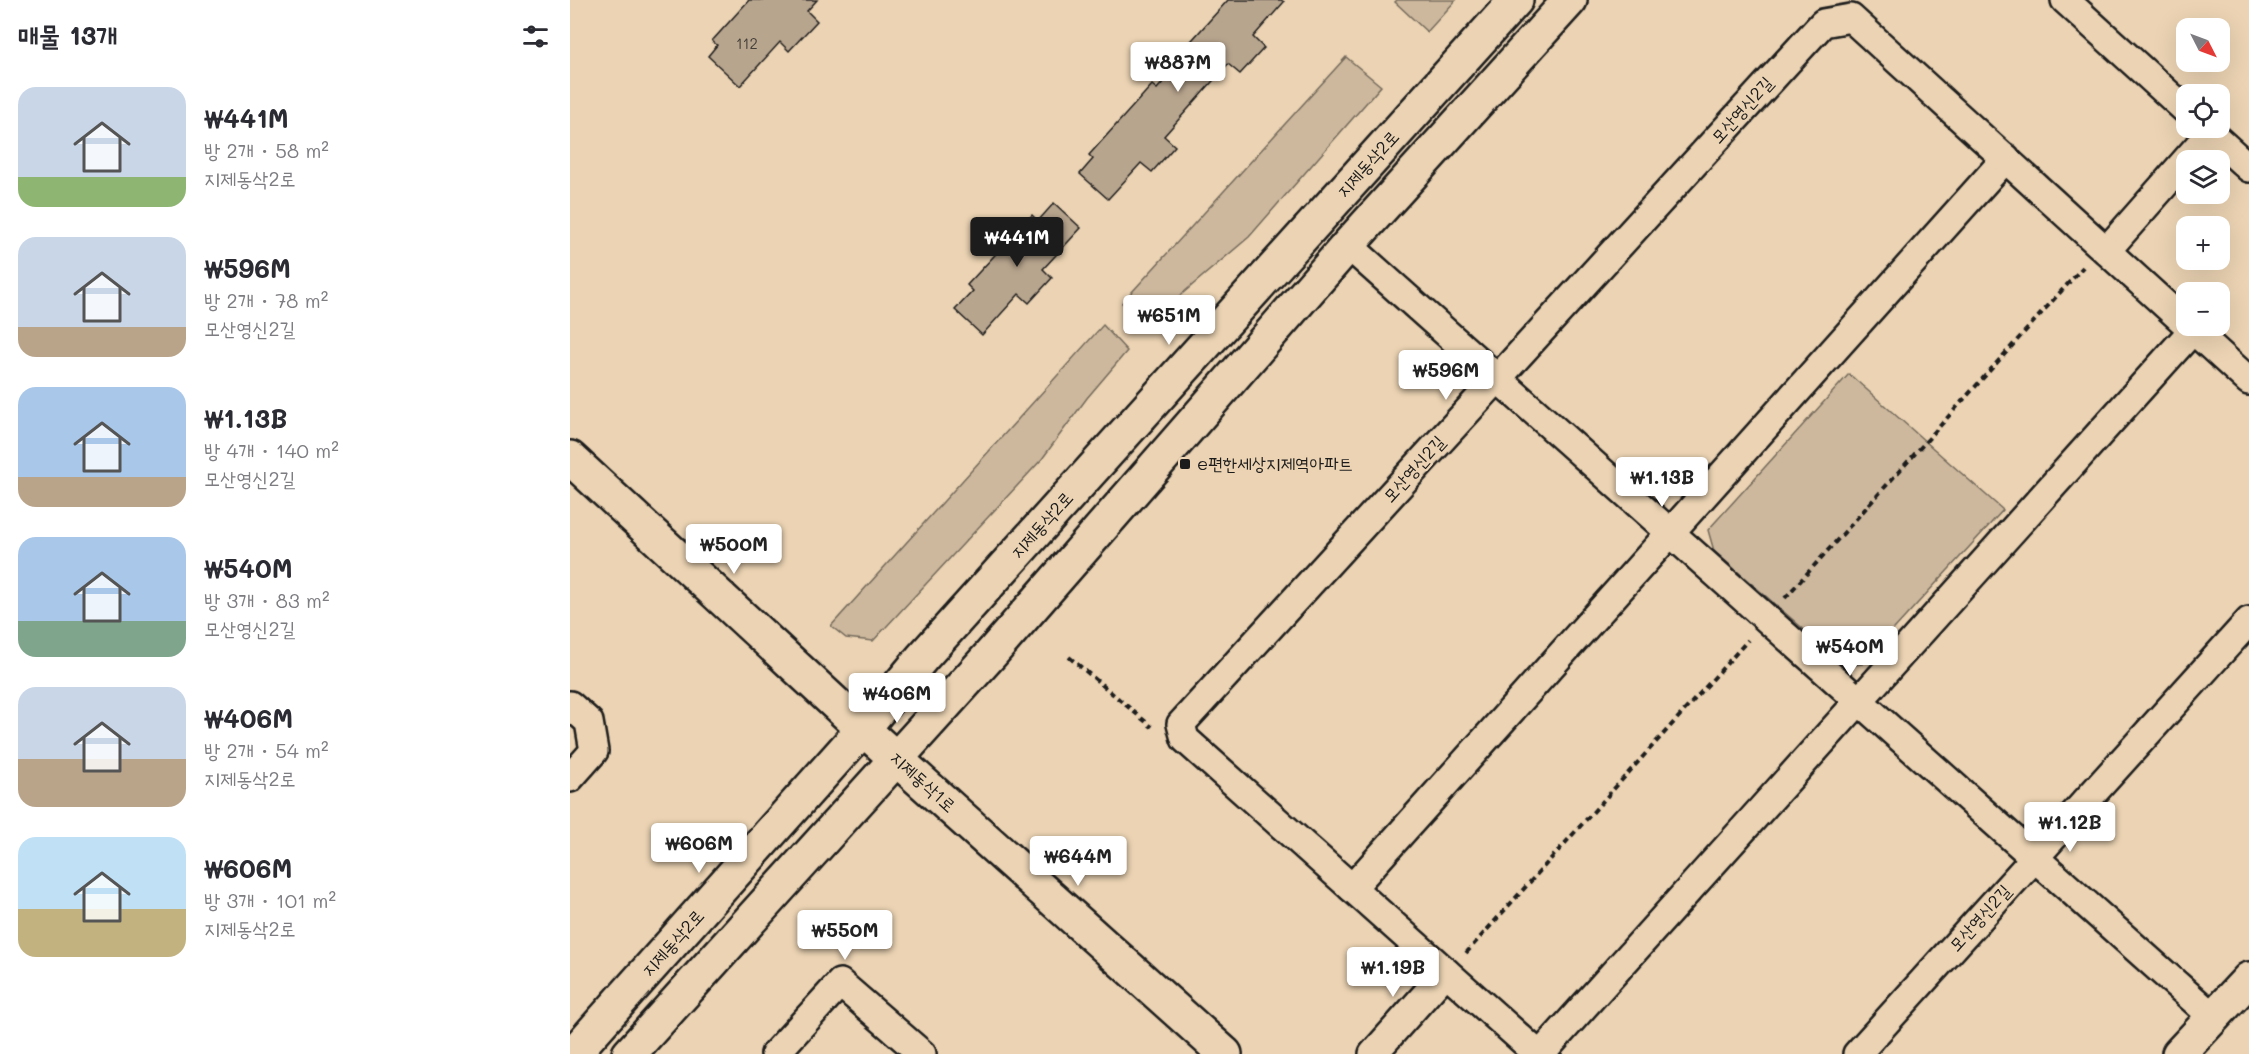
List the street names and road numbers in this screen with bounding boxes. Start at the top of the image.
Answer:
street label: 모산영신2길 [1705,70,1778,148]
street label: 지제동삭2로 [1331,125,1404,202]
street label: 모산영신2길 [1377,429,1450,507]
street label: 지제동삭2로 [1005,486,1078,563]
street label: 지제동삭1로 [886,745,962,817]
street label: 모산영신2길 [1943,878,2016,956]
street label: 지제동삭2로 [636,904,709,981]

